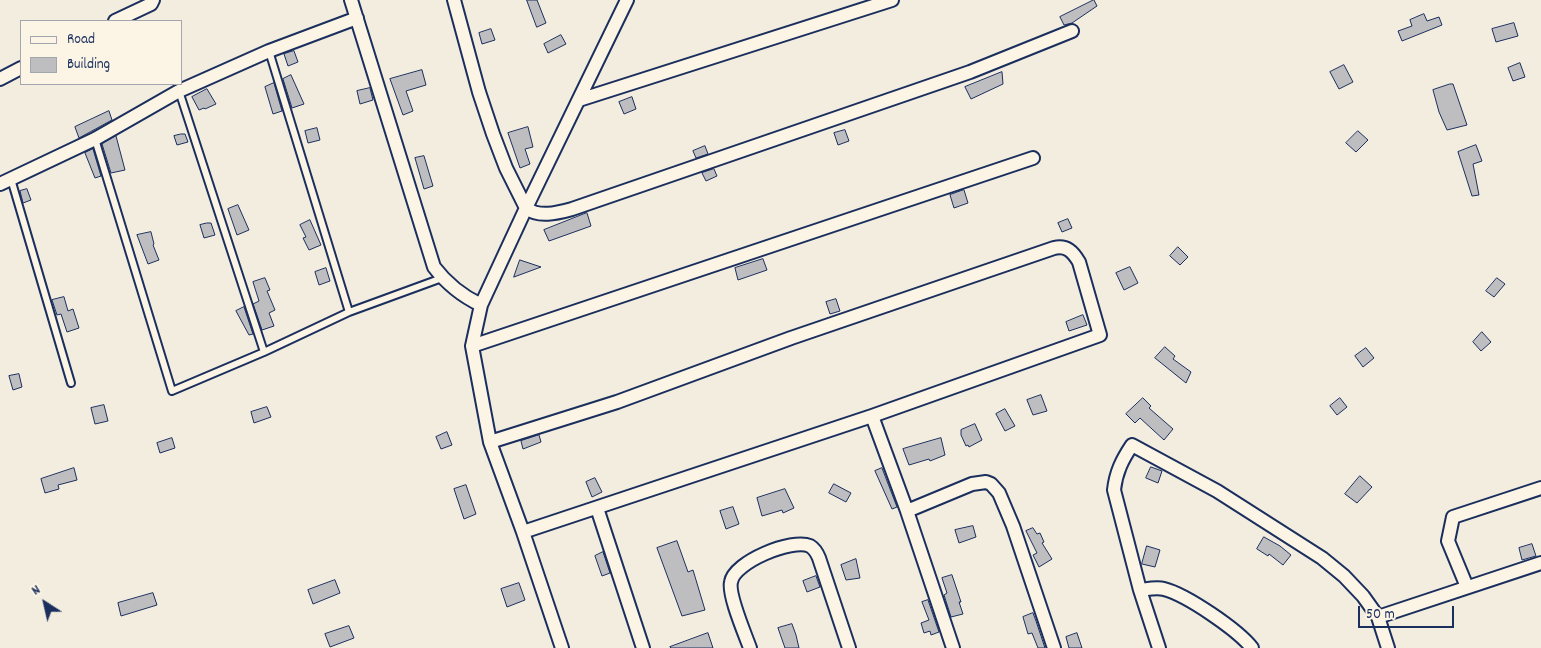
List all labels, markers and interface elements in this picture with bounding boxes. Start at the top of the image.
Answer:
legend [20,20,182,85]
text: Road [67,29,95,51]
text: Building [67,54,110,76]
north arrow [20,578,70,628]
text: N [28,581,45,601]
scale bar [1361,596,1457,628]
text: 50 m [1366,604,1395,626]

